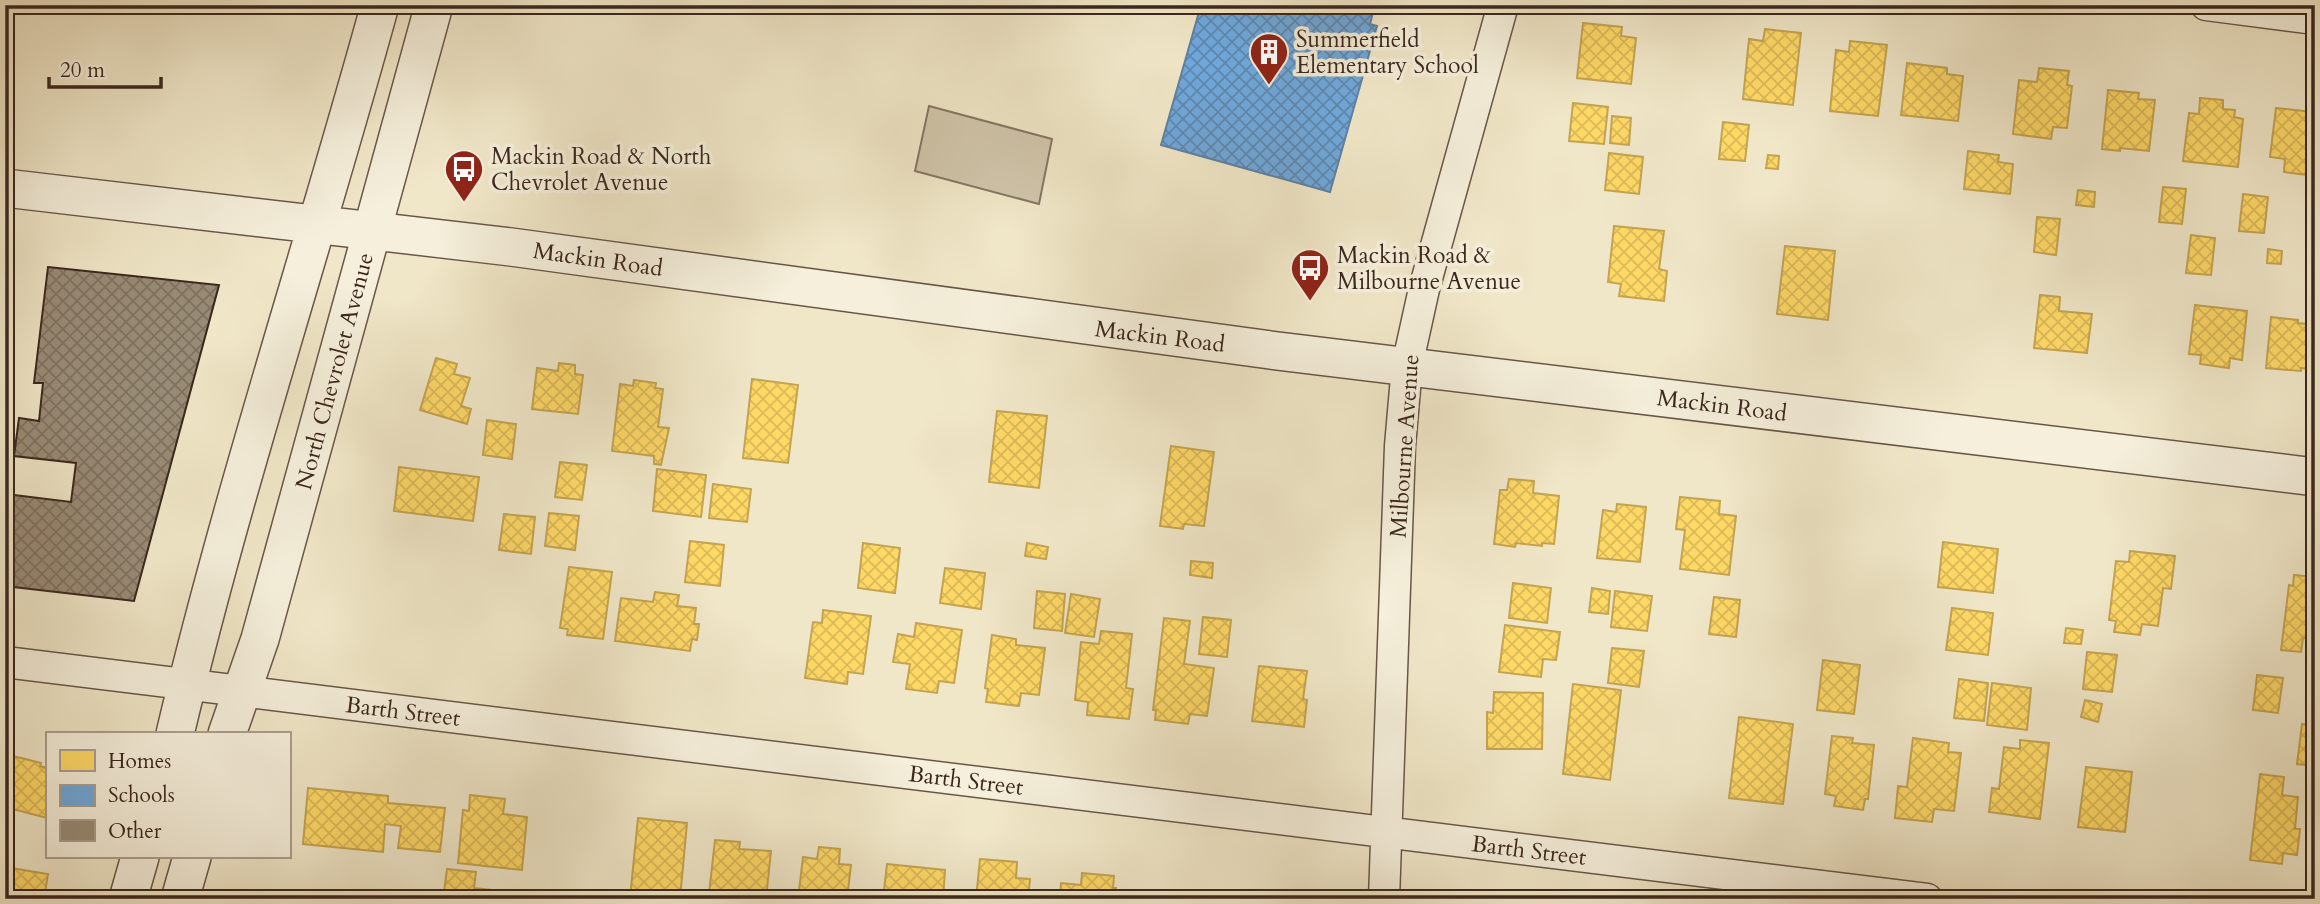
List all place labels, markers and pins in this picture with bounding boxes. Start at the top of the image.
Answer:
place label: Summerfield Elementary School [1296,24,1479,81]
building icon: Summerfield Elementary School [1248,31,1290,86]
place label: Mackin Road & North Chevrolet Avenue [491,141,712,198]
bus stop icon: Mackin Road & North Chevrolet Avenue [443,148,485,203]
place label: Mackin Road & Milbourne Avenue [1337,240,1521,297]
bus stop icon: Mackin Road & Milbourne Avenue [1289,247,1331,302]

